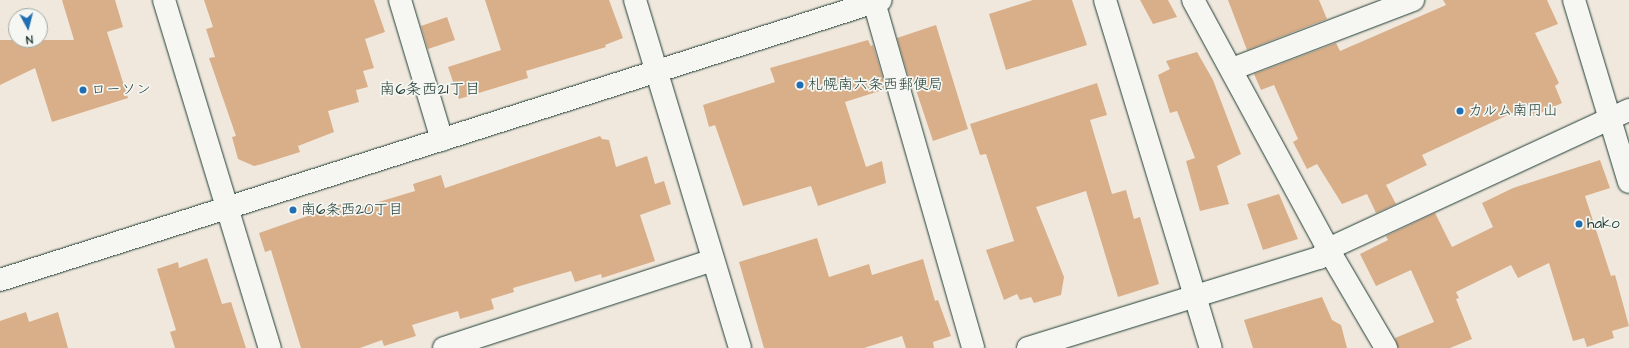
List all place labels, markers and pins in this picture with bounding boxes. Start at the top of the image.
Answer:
place label: 札幌南六条西郵便局 [808,76,943,94]
marker: 札幌南六条西郵便局 [795,80,805,90]
place label: ローソン [91,81,151,99]
marker: ローソン [78,85,88,95]
place label: カルム南円山 [1468,102,1558,120]
marker: カルム南円山 [1455,106,1465,116]
place label: 南6条西20丁目 [301,201,403,219]
marker: 南6条西20丁目 [288,205,298,215]
place label: hako [1587,215,1620,233]
marker: hako [1574,219,1584,229]

